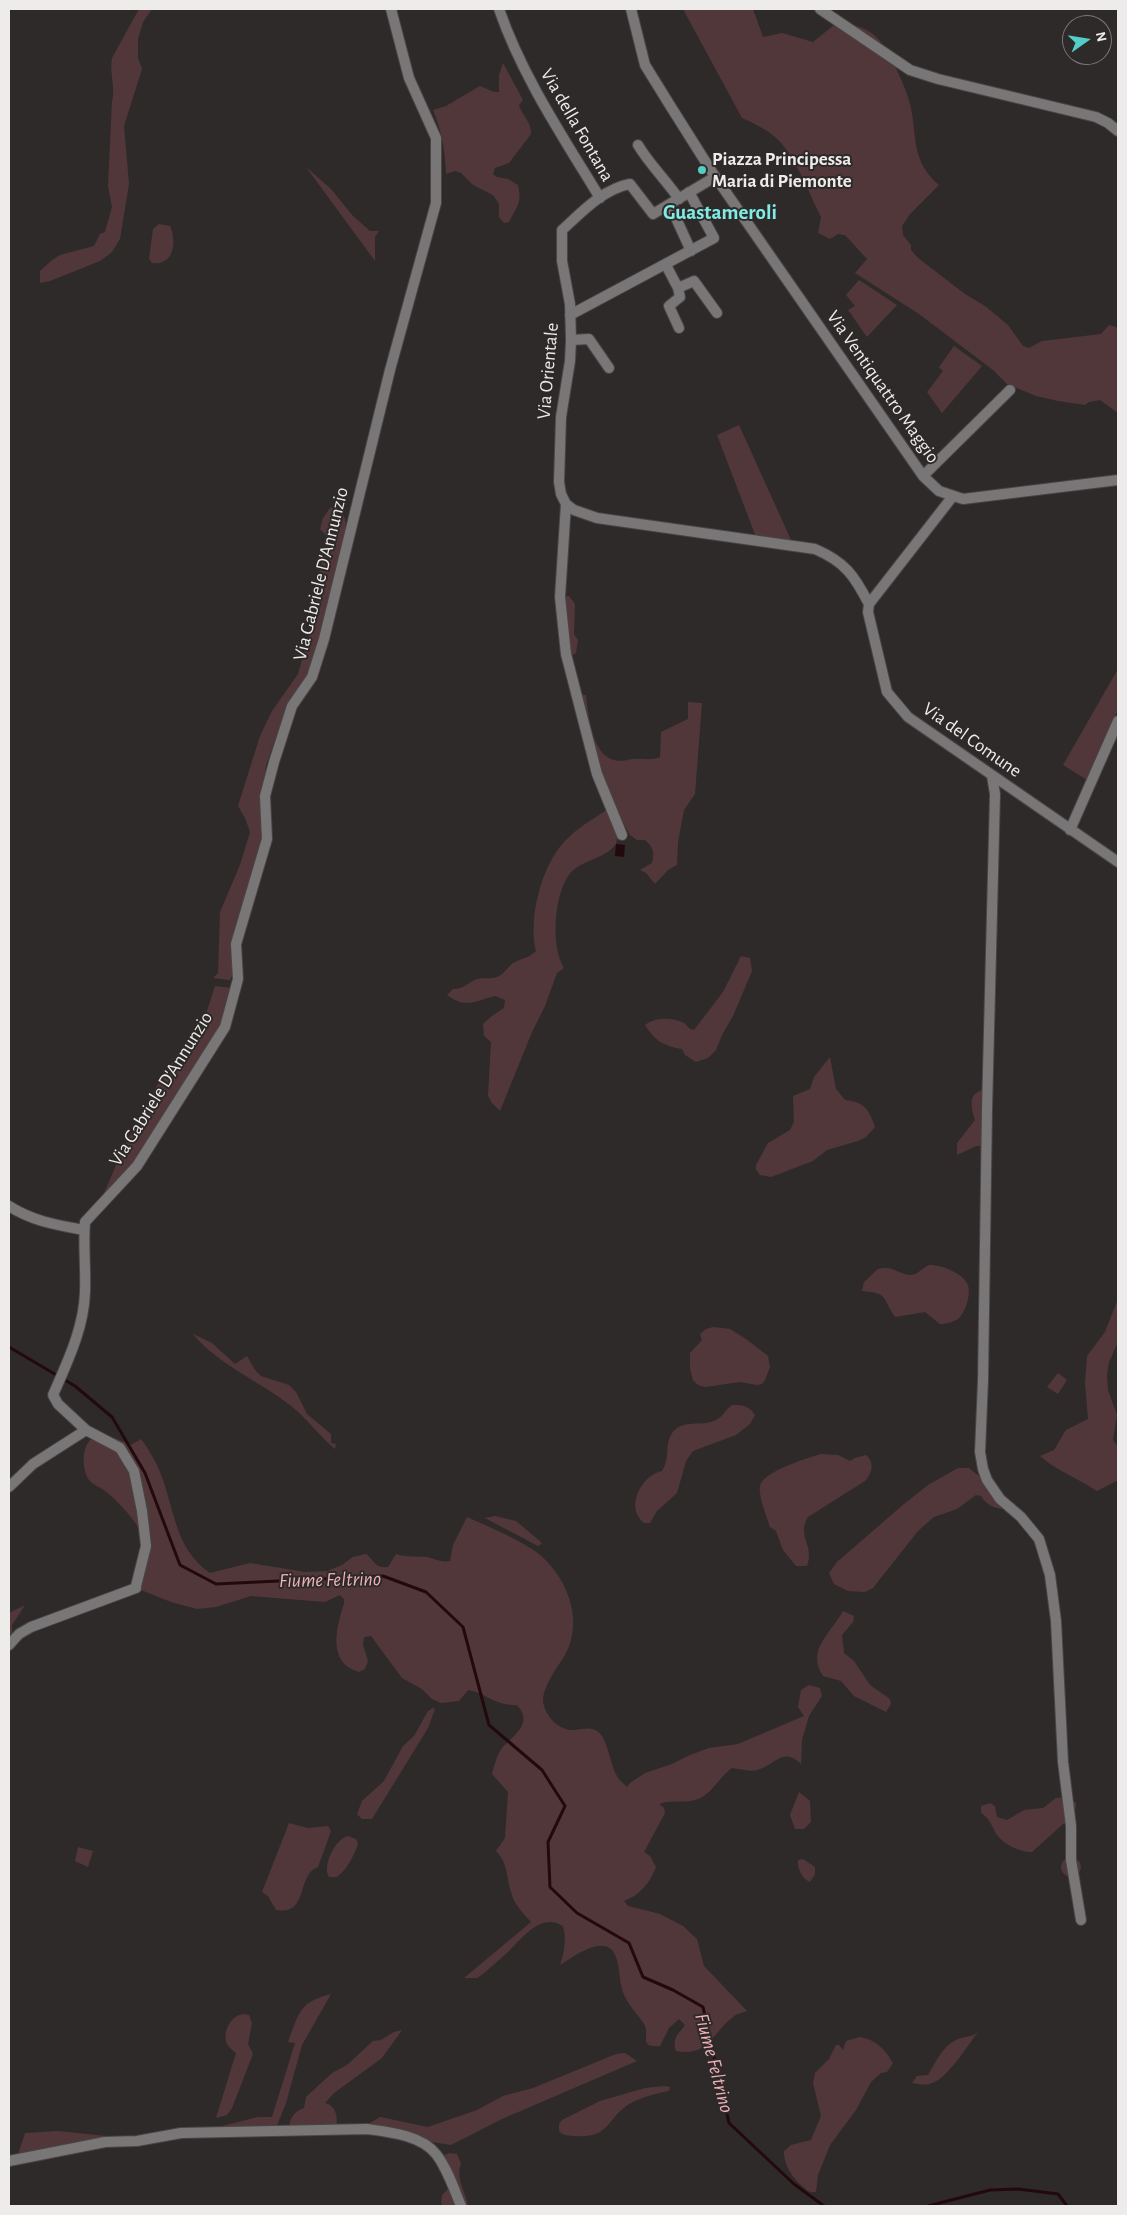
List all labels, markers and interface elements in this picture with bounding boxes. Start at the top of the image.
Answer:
north arrow [1062,15,1112,65]
text: N [1093,31,1109,43]
street label: Via della Fontana [535,64,619,186]
place label: Piazza Principessa Maria di Piemonte [712,148,852,192]
marker: Piazza Principessa Maria di Piemonte [696,164,708,176]
district label: Guastameroli [663,200,777,226]
street label: Via Ventiquattro Maggio [822,306,944,468]
street label: Via Orientale [532,322,564,420]
street label: Via Gabriele D'Annunzio [288,485,354,663]
street label: Via del Comune [918,698,1026,782]
street label: Via Gabriele D'Annunzio [104,1007,218,1171]
water label: Fiume Feltrino [279,1567,381,1593]
water label: Fiume Feltrino [689,2011,739,2115]

